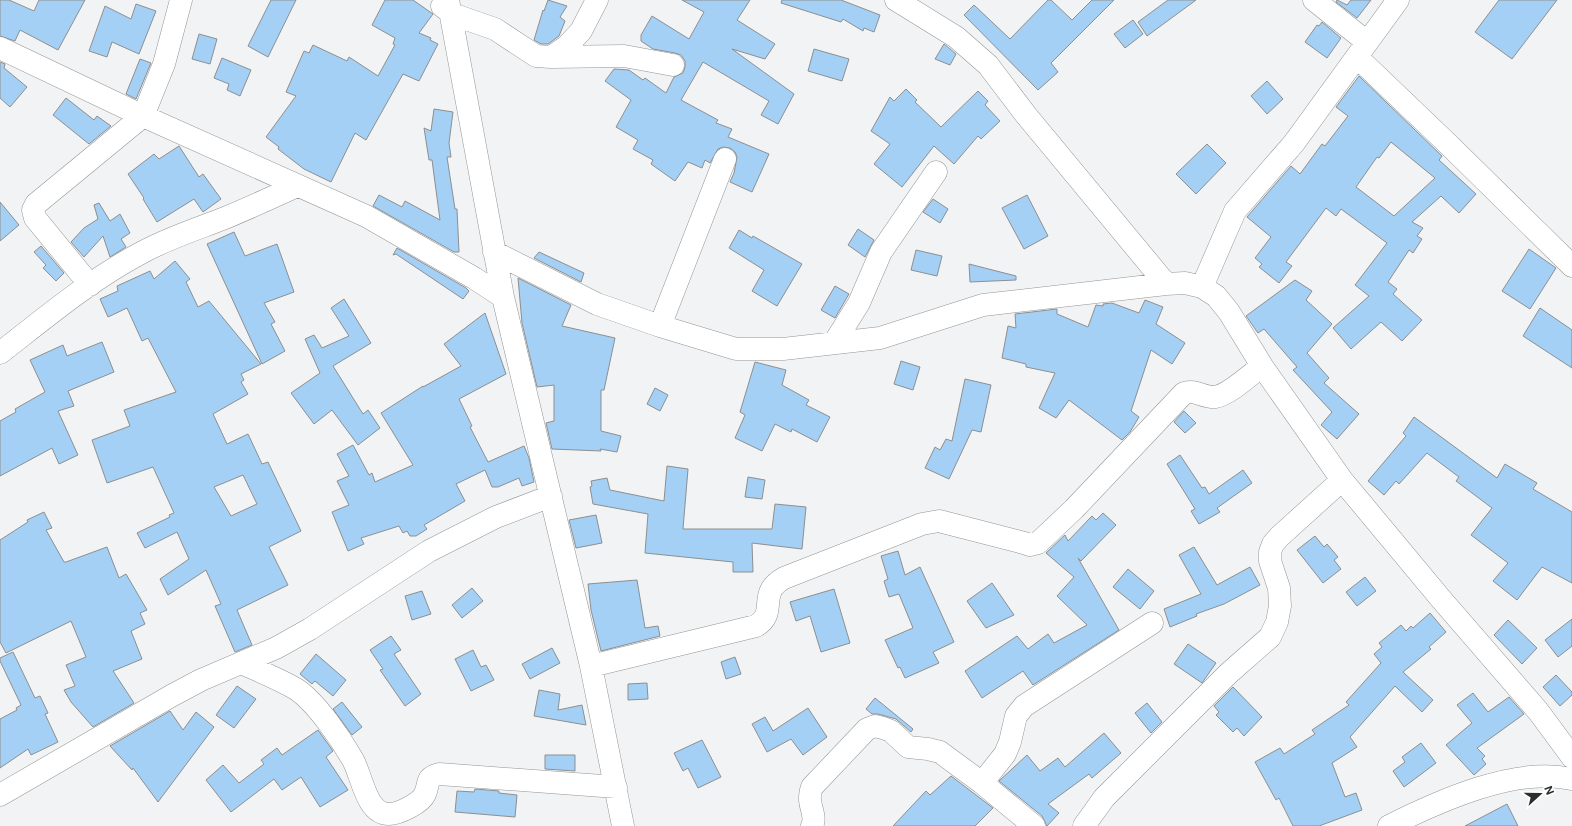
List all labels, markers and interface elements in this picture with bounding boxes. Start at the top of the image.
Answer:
north arrow [1520,774,1560,814]
text: N [1542,784,1556,797]

